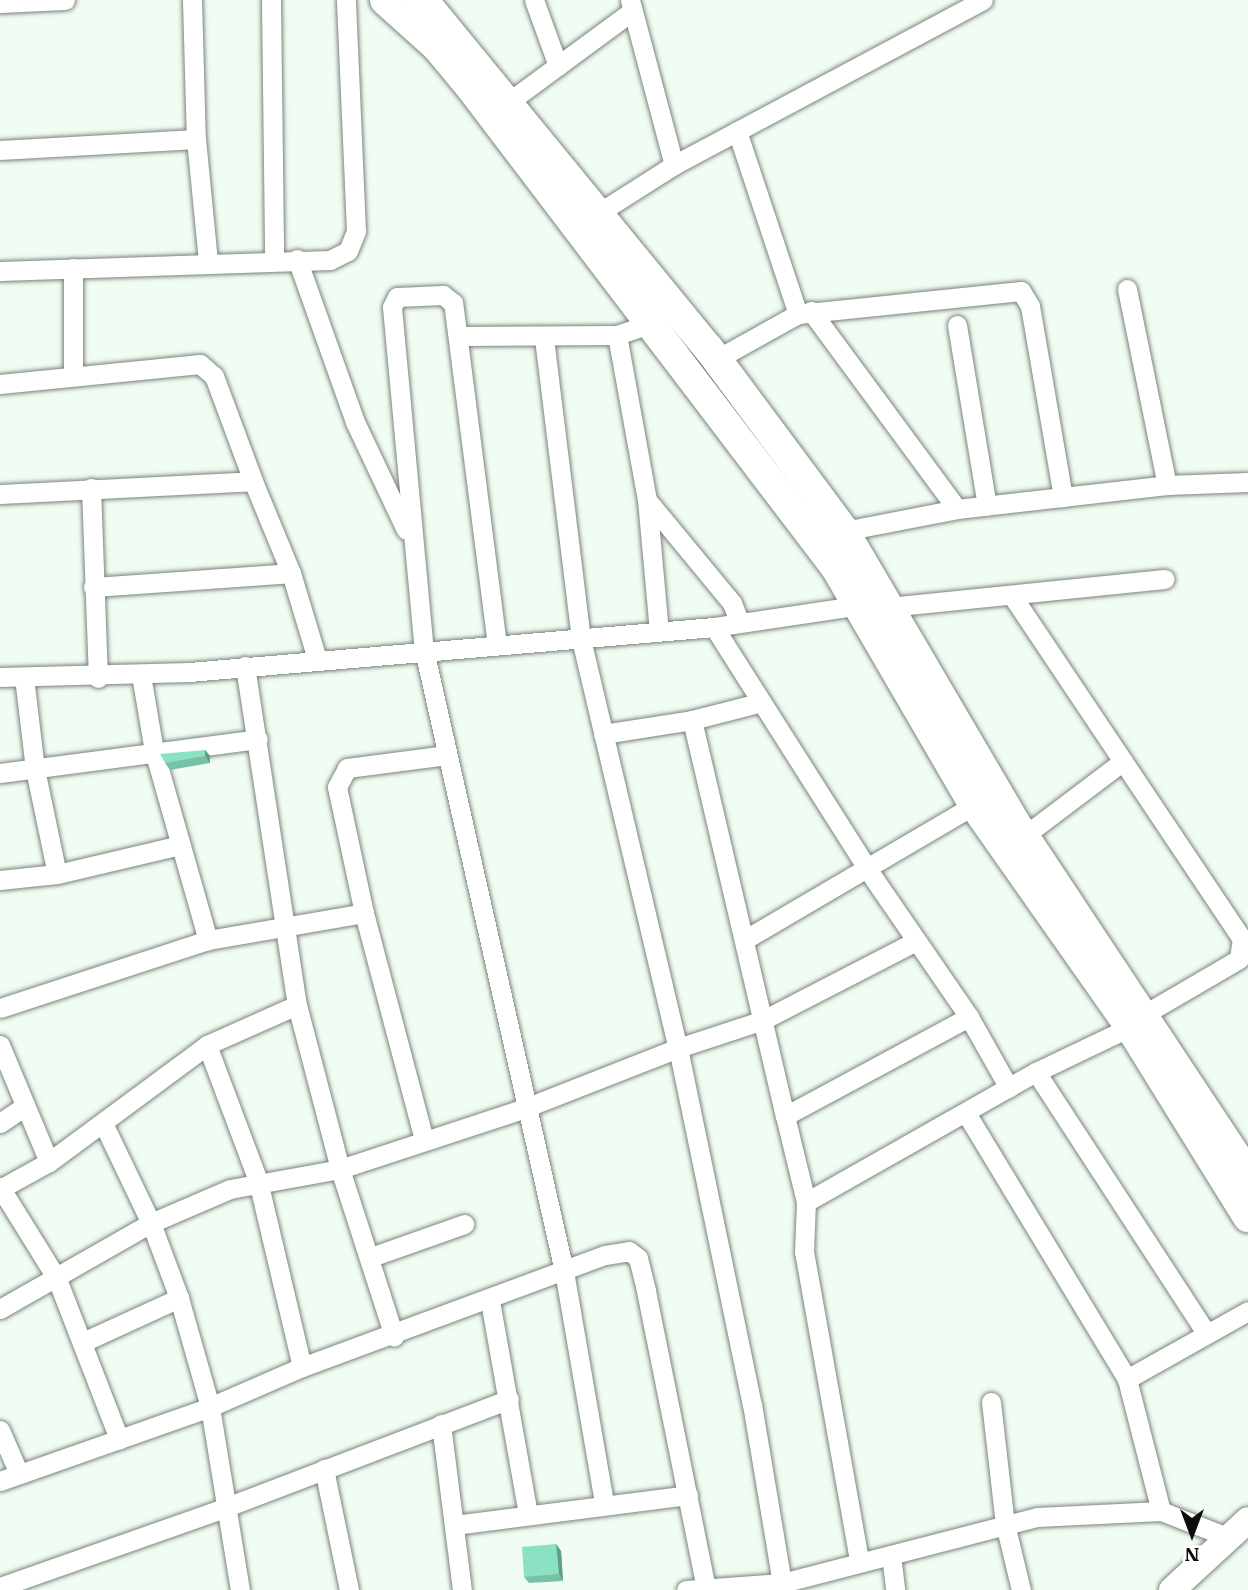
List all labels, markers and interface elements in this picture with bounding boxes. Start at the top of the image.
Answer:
north arrow [1157,1499,1227,1569]
text: N [1184,1543,1200,1567]

